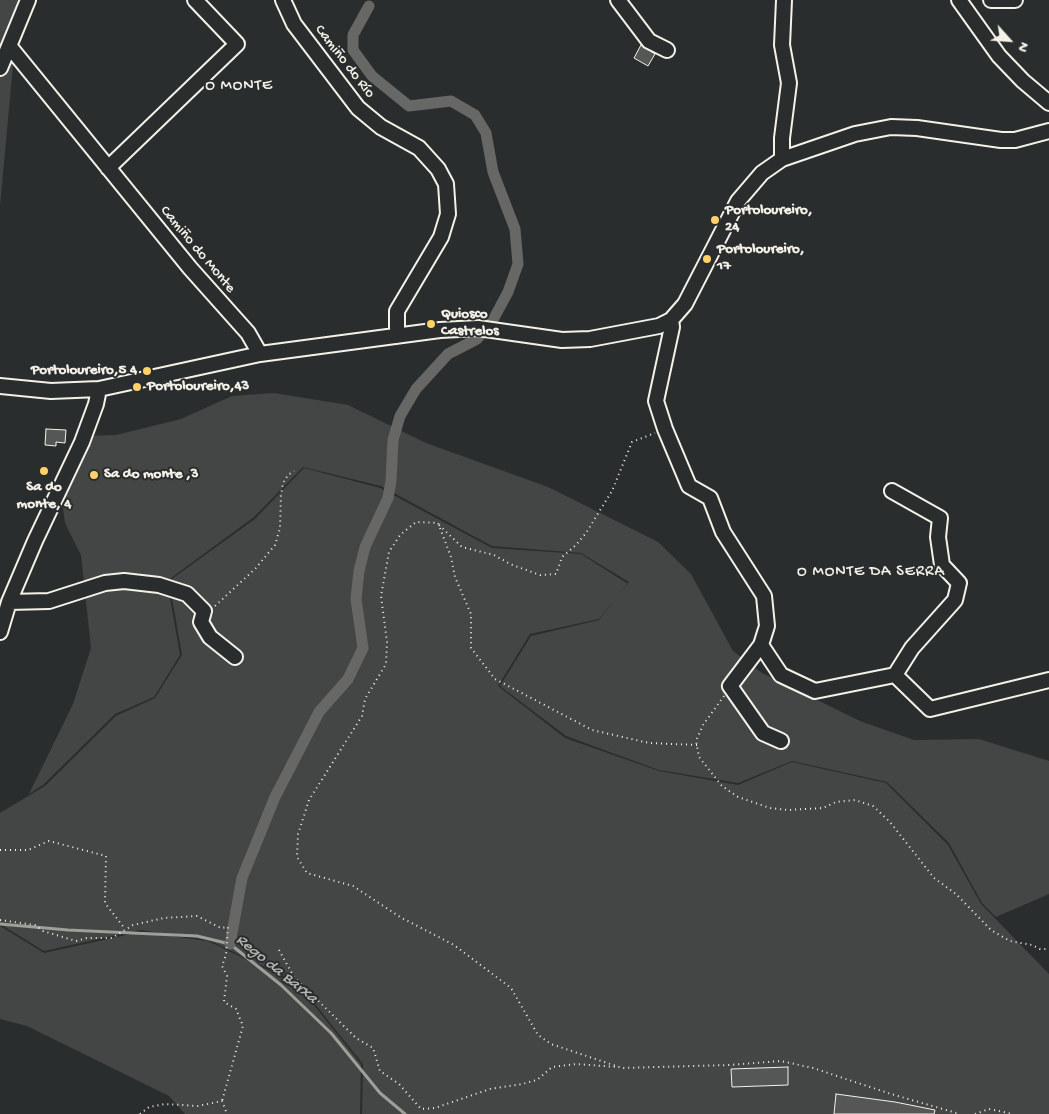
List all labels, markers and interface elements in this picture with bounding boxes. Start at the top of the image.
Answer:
north arrow [984,15,1034,65]
street label: Camiño do Río [310,22,378,102]
text: N [1013,39,1033,55]
district label: O MONTE [204,77,274,97]
place label: Portoloureiro, 24 [725,202,813,237]
street label: Camiño do Monte [155,203,239,297]
marker: Portoloureiro, 24 [709,214,721,226]
place label: Portoloureiro, 17 [717,241,805,276]
marker: Portoloureiro, 17 [701,253,713,265]
place label: Quiosco Castrelos [441,306,499,341]
marker: Quiosco Castrelos [425,318,437,330]
place label: Portoloureiro,5 4 [31,362,137,380]
marker: Portoloureiro,5 4 [141,365,153,377]
place label: Portoloureiro,43 [147,378,249,396]
marker: Portoloureiro,43 [131,381,143,393]
marker: Sa do monte, 4 [38,465,50,477]
place label: Sa do monte ,3 [104,466,198,484]
marker: Sa do monte ,3 [88,469,100,481]
place label: Sa do monte, 4 [17,479,71,514]
district label: O MONTE DA SERRA [795,563,947,583]
water label: Rego da Barxa [231,931,321,1009]

